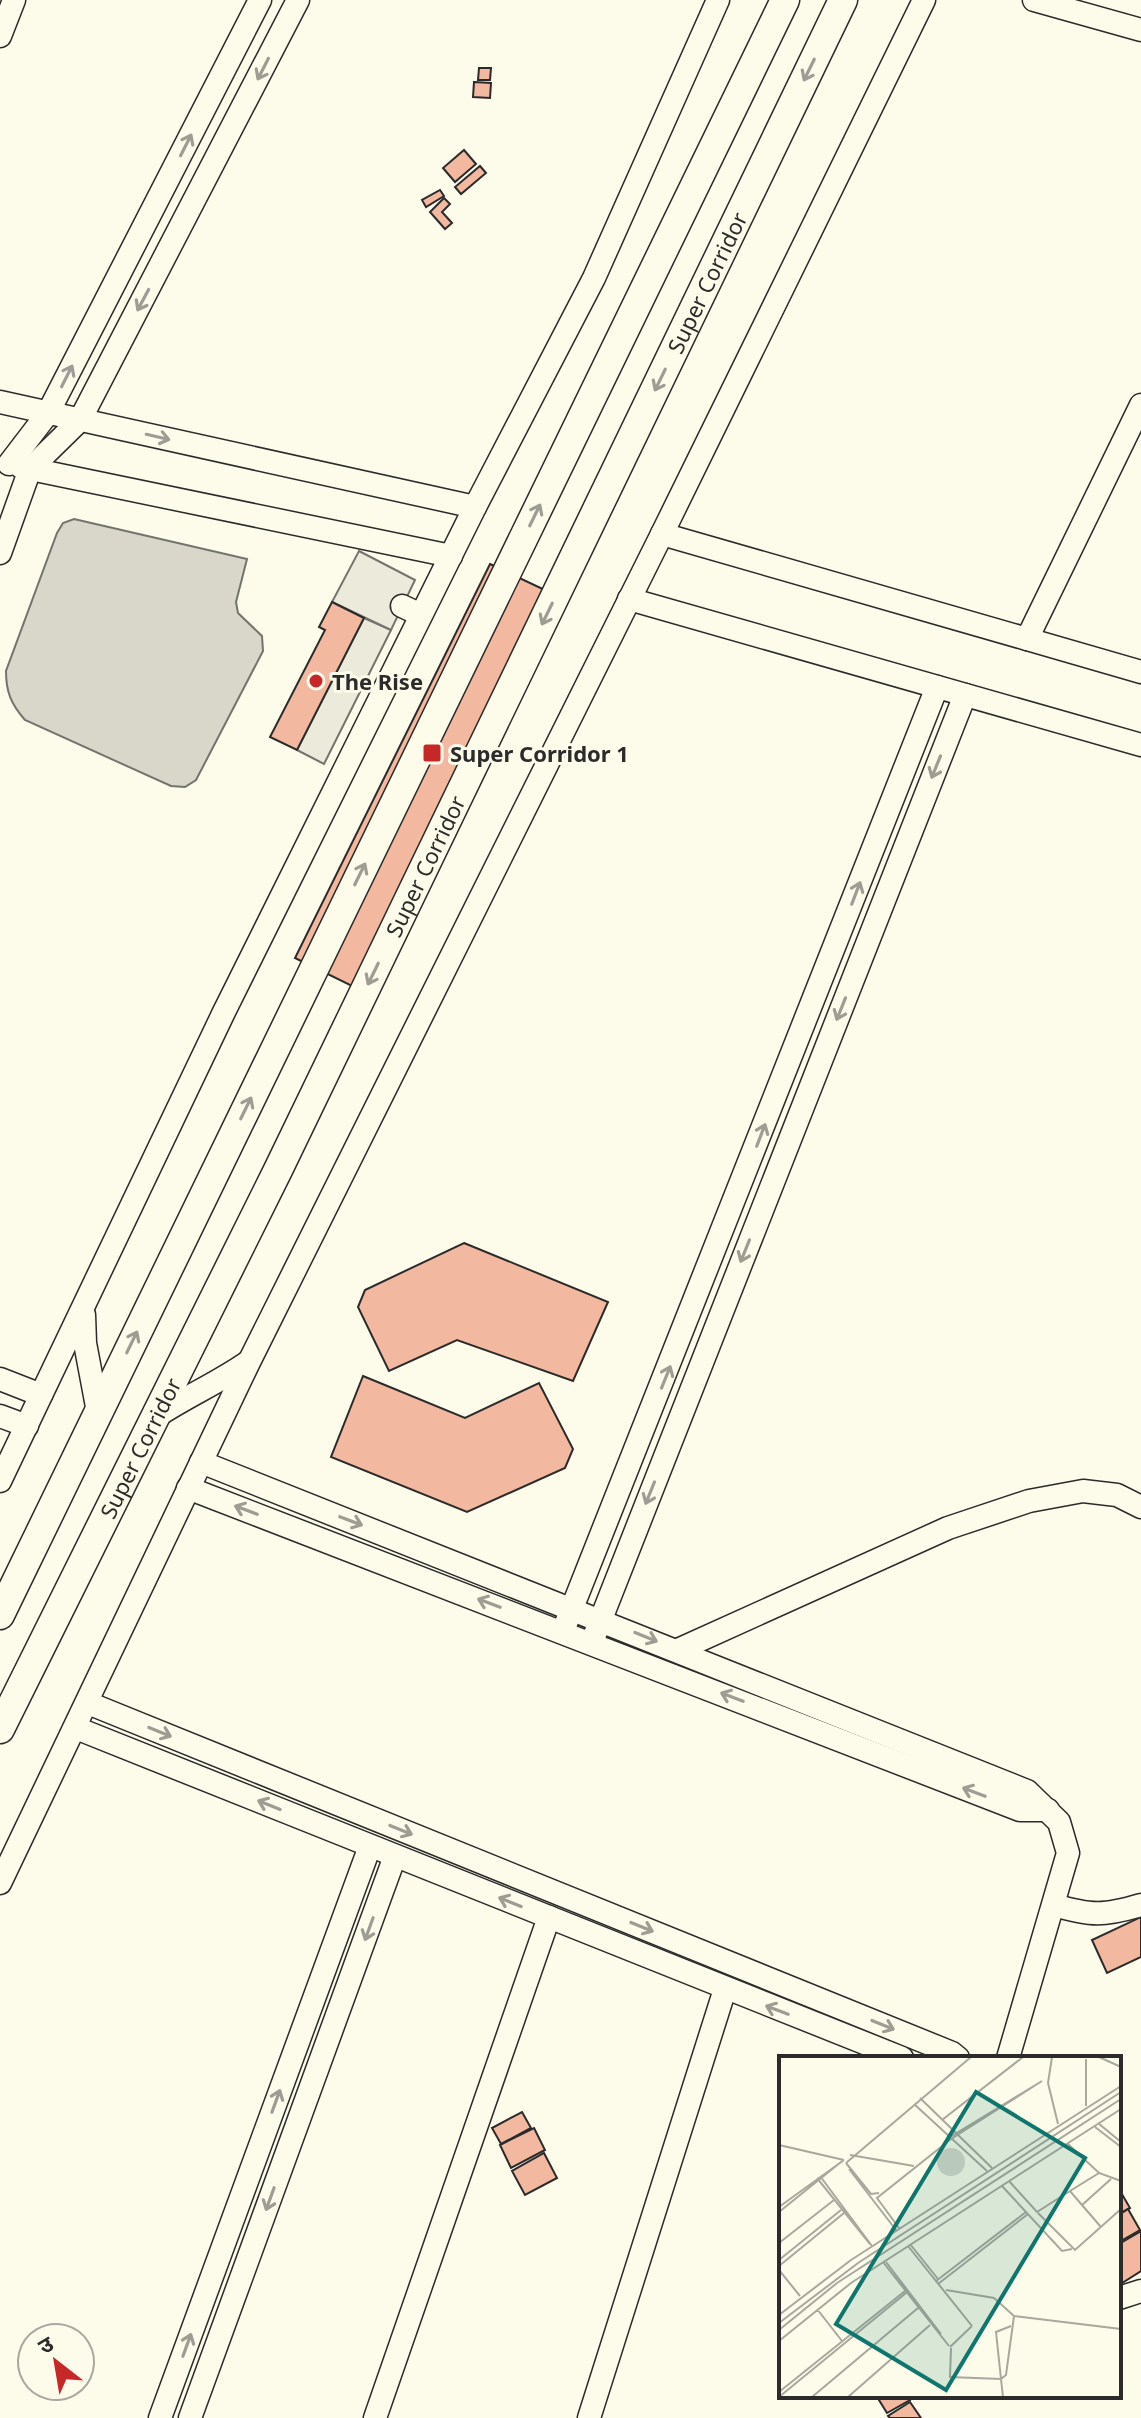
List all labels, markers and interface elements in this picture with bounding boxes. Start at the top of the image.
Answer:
one-way arrow [254,57,270,81]
one-way arrow [801,58,816,82]
one-way arrow [178,133,194,157]
street label: Super Corridor [660,207,754,358]
one-way arrow [135,288,151,312]
one-way arrow [59,365,75,389]
one-way arrow [652,368,667,392]
one-way arrow [145,430,170,445]
one-way arrow [528,503,543,527]
one-way arrow [538,602,554,626]
place label: The Rise [332,666,423,696]
marker: The Rise [307,672,325,690]
place label: Super Corridor 1 [450,738,629,768]
marker: Super Corridor 1 [421,742,443,764]
one-way arrow [928,754,942,779]
street label: Super Corridor [378,790,472,942]
one-way arrow [353,863,368,887]
one-way arrow [850,881,864,906]
one-way arrow [365,962,380,986]
one-way arrow [833,996,847,1021]
one-way arrow [239,1096,254,1120]
one-way arrow [755,1123,769,1148]
one-way arrow [737,1238,752,1263]
one-way arrow [125,1330,140,1354]
one-way arrow [659,1365,674,1390]
street label: Super Corridor [92,1372,187,1523]
one-way arrow [642,1480,656,1505]
one-way arrow [234,1502,259,1516]
one-way arrow [339,1515,363,1529]
one-way arrow [477,1595,502,1609]
one-way arrow [633,1631,658,1645]
one-way arrow [720,1689,745,1703]
one-way arrow [147,1726,172,1741]
one-way arrow [962,1784,987,1798]
one-way arrow [257,1797,282,1812]
one-way arrow [388,1824,413,1838]
one-way arrow [498,1894,523,1908]
one-way arrow [360,1916,375,1941]
one-way arrow [629,1921,654,1936]
one-way arrow [765,2001,790,2016]
one-way arrow [870,2019,895,2033]
inset map [779,2056,1121,2398]
one-way arrow [270,2089,285,2114]
one-way arrow [262,2187,276,2211]
north arrow [16,2322,96,2402]
text: उ [32,2327,59,2360]
one-way arrow [181,2333,195,2358]

